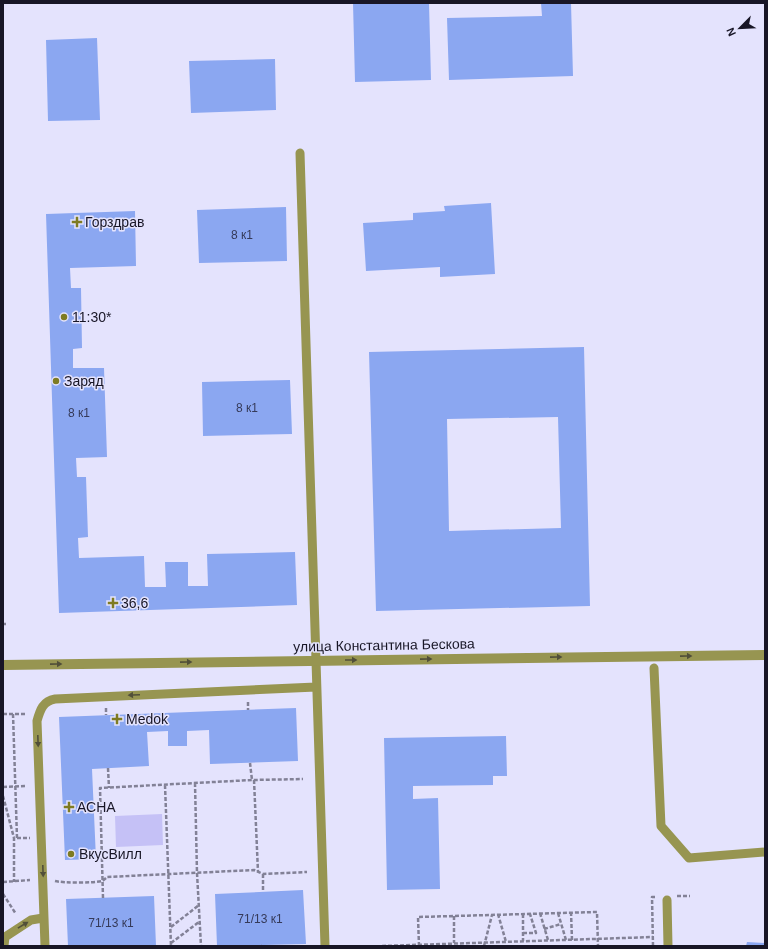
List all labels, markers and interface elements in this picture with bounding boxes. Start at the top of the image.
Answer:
north arrow [720,8,760,48]
text: N [724,26,738,38]
place label: Горздрав [85,214,144,230]
marker: Горздрав [72,217,82,227]
house number: 8 к1 [231,228,253,242]
place label: 11:30* [72,309,112,325]
marker: 11:30* [59,312,69,322]
place label: Заряд [64,373,104,389]
marker: Заряд [51,376,61,386]
house number: 8 к1 [236,401,258,415]
house number: 8 к1 [68,406,90,420]
place label: 36,6 [121,595,148,611]
marker: 36,6 [108,598,118,608]
street label: улица Константина Бескова [293,635,475,655]
one-way arrow [680,653,693,659]
one-way arrow [550,654,563,660]
one-way arrow [420,656,433,662]
one-way arrow [345,657,358,663]
one-way arrow [180,659,193,665]
one-way arrow [50,661,63,667]
one-way arrow [128,691,140,698]
place label: Medok [126,711,169,727]
marker: Medok [111,713,123,725]
one-way arrow [35,735,41,748]
place label: АСНА [77,799,116,815]
marker: АСНА [64,802,74,812]
place label: ВкусВилл [79,846,142,862]
marker: ВкусВилл [66,849,76,859]
one-way arrow [39,865,46,877]
house number: 71/13 к1 [237,912,283,926]
house number: 71/13 к1 [88,916,134,930]
one-way arrow [17,922,29,929]

